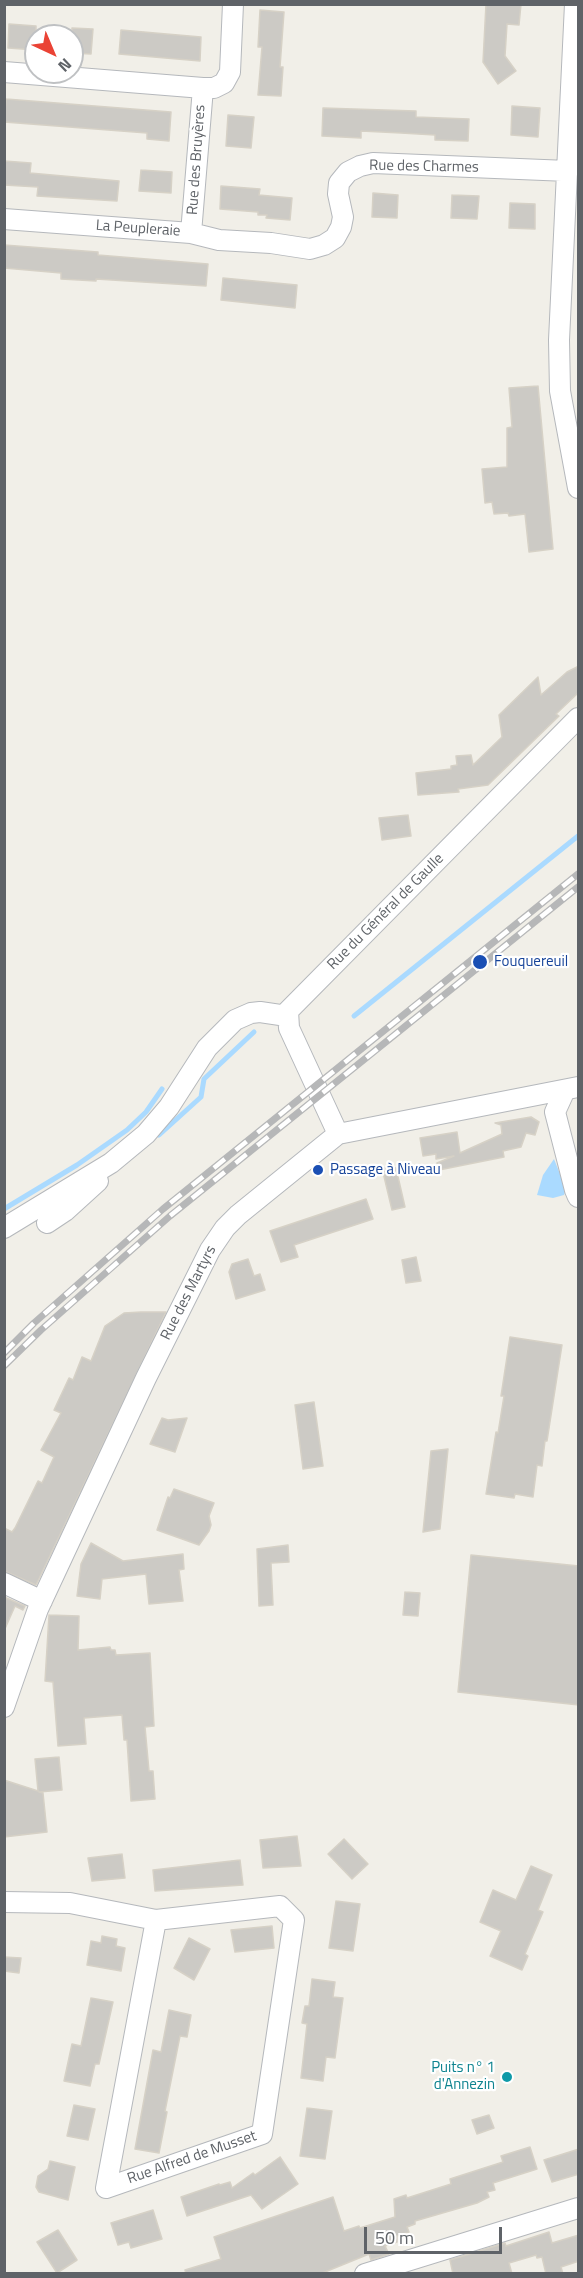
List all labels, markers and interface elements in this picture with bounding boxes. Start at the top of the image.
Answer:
north arrow [24,24,84,84]
text: N [53,53,77,78]
street label: Rue des Bruyères [184,104,210,216]
street label: Rue des Charmes [369,157,479,177]
street label: La Peupleraie [95,217,181,241]
street label: Rue du Général de Gaulle [324,850,448,974]
marker: Fouquereuil [471,953,489,971]
place label: Fouquereuil [494,953,568,971]
place label: Passage à Niveau [330,1161,441,1179]
marker: Passage à Niveau [311,1163,325,1177]
street label: Rue des Martyrs [157,1243,221,1343]
place label: Puits n° 1 d'Annezin [431,2059,495,2094]
marker: Puits n° 1 d'Annezin [500,2070,514,2084]
street label: Rue Alfred de Musset [125,2127,259,2189]
scale bar [367,2215,505,2253]
text: 50 m [375,2224,414,2251]

